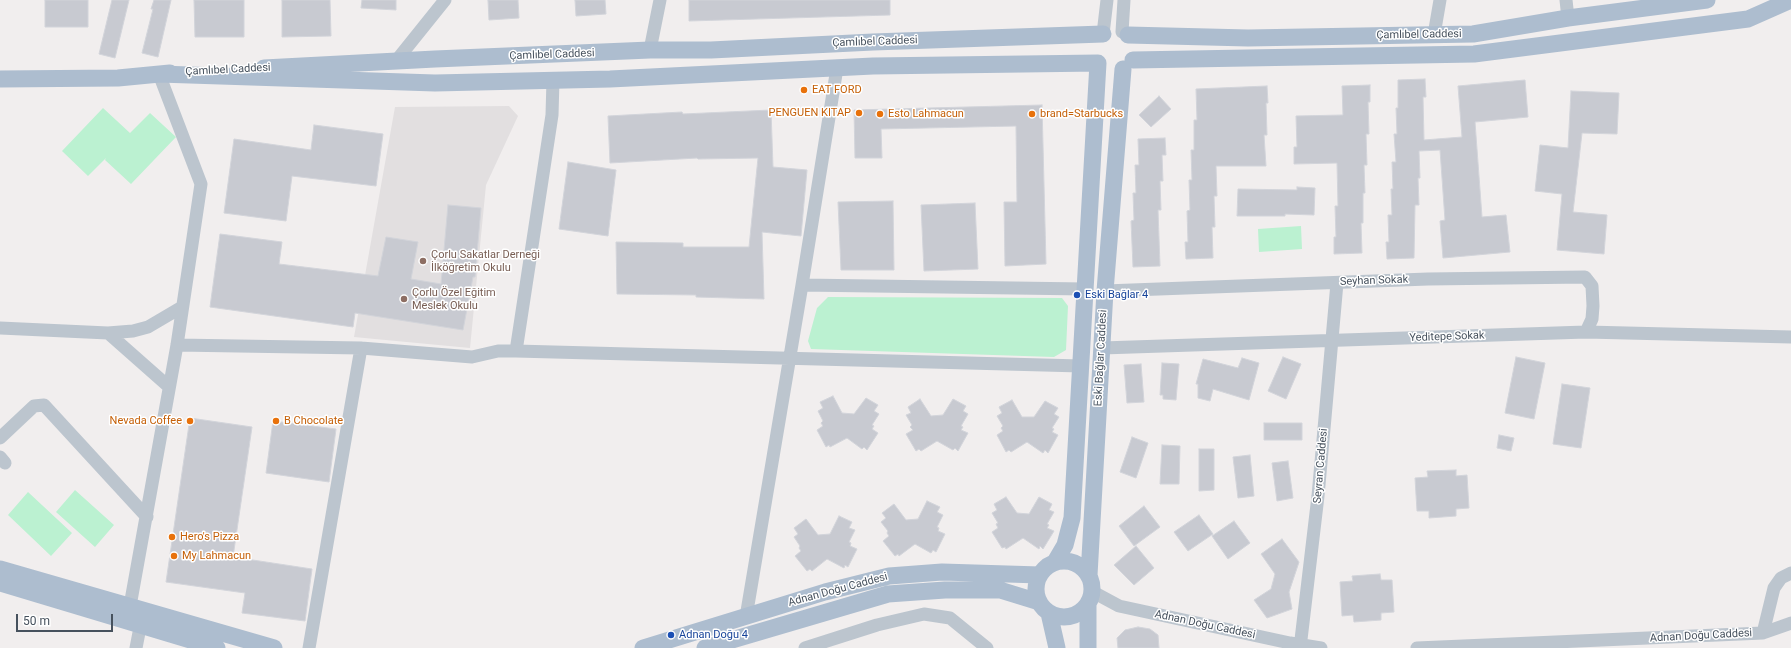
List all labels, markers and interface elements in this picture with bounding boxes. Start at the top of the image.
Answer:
street label: Çamlıbel Caddesi [1376,28,1462,42]
street label: Çamlıbel Caddesi [832,34,918,50]
street label: Çamlıbel Caddesi [509,47,595,63]
street label: Çamlıbel Caddesi [185,61,271,79]
place label: EAT FORD [812,83,862,97]
marker: EAT FORD [799,85,809,95]
place label: PENGUEN KITAP [769,106,851,120]
place label: Esto Lahmacun [888,107,964,121]
place label: brand=Starbucks [1040,107,1123,121]
marker: PENGUEN KITAP [854,108,864,118]
marker: Esto Lahmacun [875,109,885,119]
marker: brand=Starbucks [1027,109,1037,119]
place label: Çorlu Sakatlar Derneği İlköğretim Okulu [431,248,540,274]
marker: Çorlu Sakatlar Derneği İlköğretim Okulu [418,256,428,266]
street label: Seyhan Sokak [1340,273,1408,289]
place label: Çorlu Özel Eğitim Meslek Okulu [412,286,496,312]
place label: Eski Bağlar 4 [1085,288,1148,302]
marker: Eski Bağlar 4 [1072,290,1082,300]
marker: Çorlu Özel Eğitim Meslek Okulu [399,294,409,304]
street label: Eski Bağlar Caddesi [1092,309,1110,407]
street label: Yeditepe Sokak [1409,329,1485,345]
place label: Nevada Coffee [110,414,182,428]
place label: B Chocolate [284,414,343,428]
marker: Nevada Coffee [185,416,195,426]
marker: B Chocolate [271,416,281,426]
street label: Seyran Caddesi [1311,428,1331,504]
place label: Hero's Pizza [180,530,239,544]
marker: Hero's Pizza [167,532,177,542]
place label: My Lahmacun [182,549,251,563]
marker: My Lahmacun [169,551,179,561]
street label: Adnan Doğu Caddesi [787,570,889,610]
scale bar [18,606,115,632]
street label: Adnan Doğu Caddesi [1154,608,1256,642]
text: 50 m [23,614,50,628]
street label: Adnan Doğu Caddesi [1650,627,1752,645]
place label: Adnan Doğu 4 [679,628,748,642]
marker: Adnan Doğu 4 [666,630,676,640]

